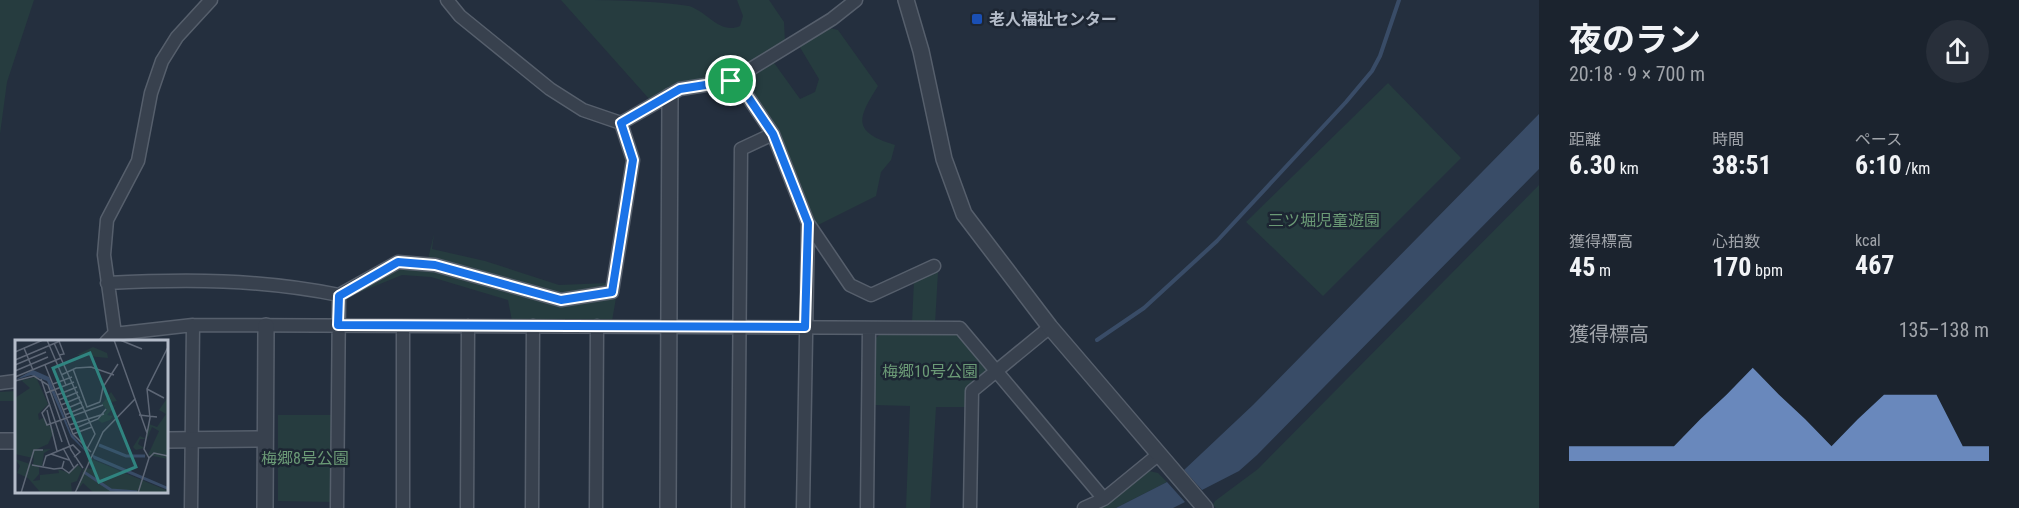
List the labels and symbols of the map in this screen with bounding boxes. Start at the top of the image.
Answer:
place label: 老人福祉センター [989,10,1117,29]
marker: 老人福祉センター [970,12,984,26]
pin [705,55,756,106]
park label: 三ツ堀児童遊園 [1268,211,1380,230]
inset map [15,340,168,493]
park label: 梅郷10号公園 [882,362,978,381]
park label: 梅郷8号公園 [261,449,349,468]

